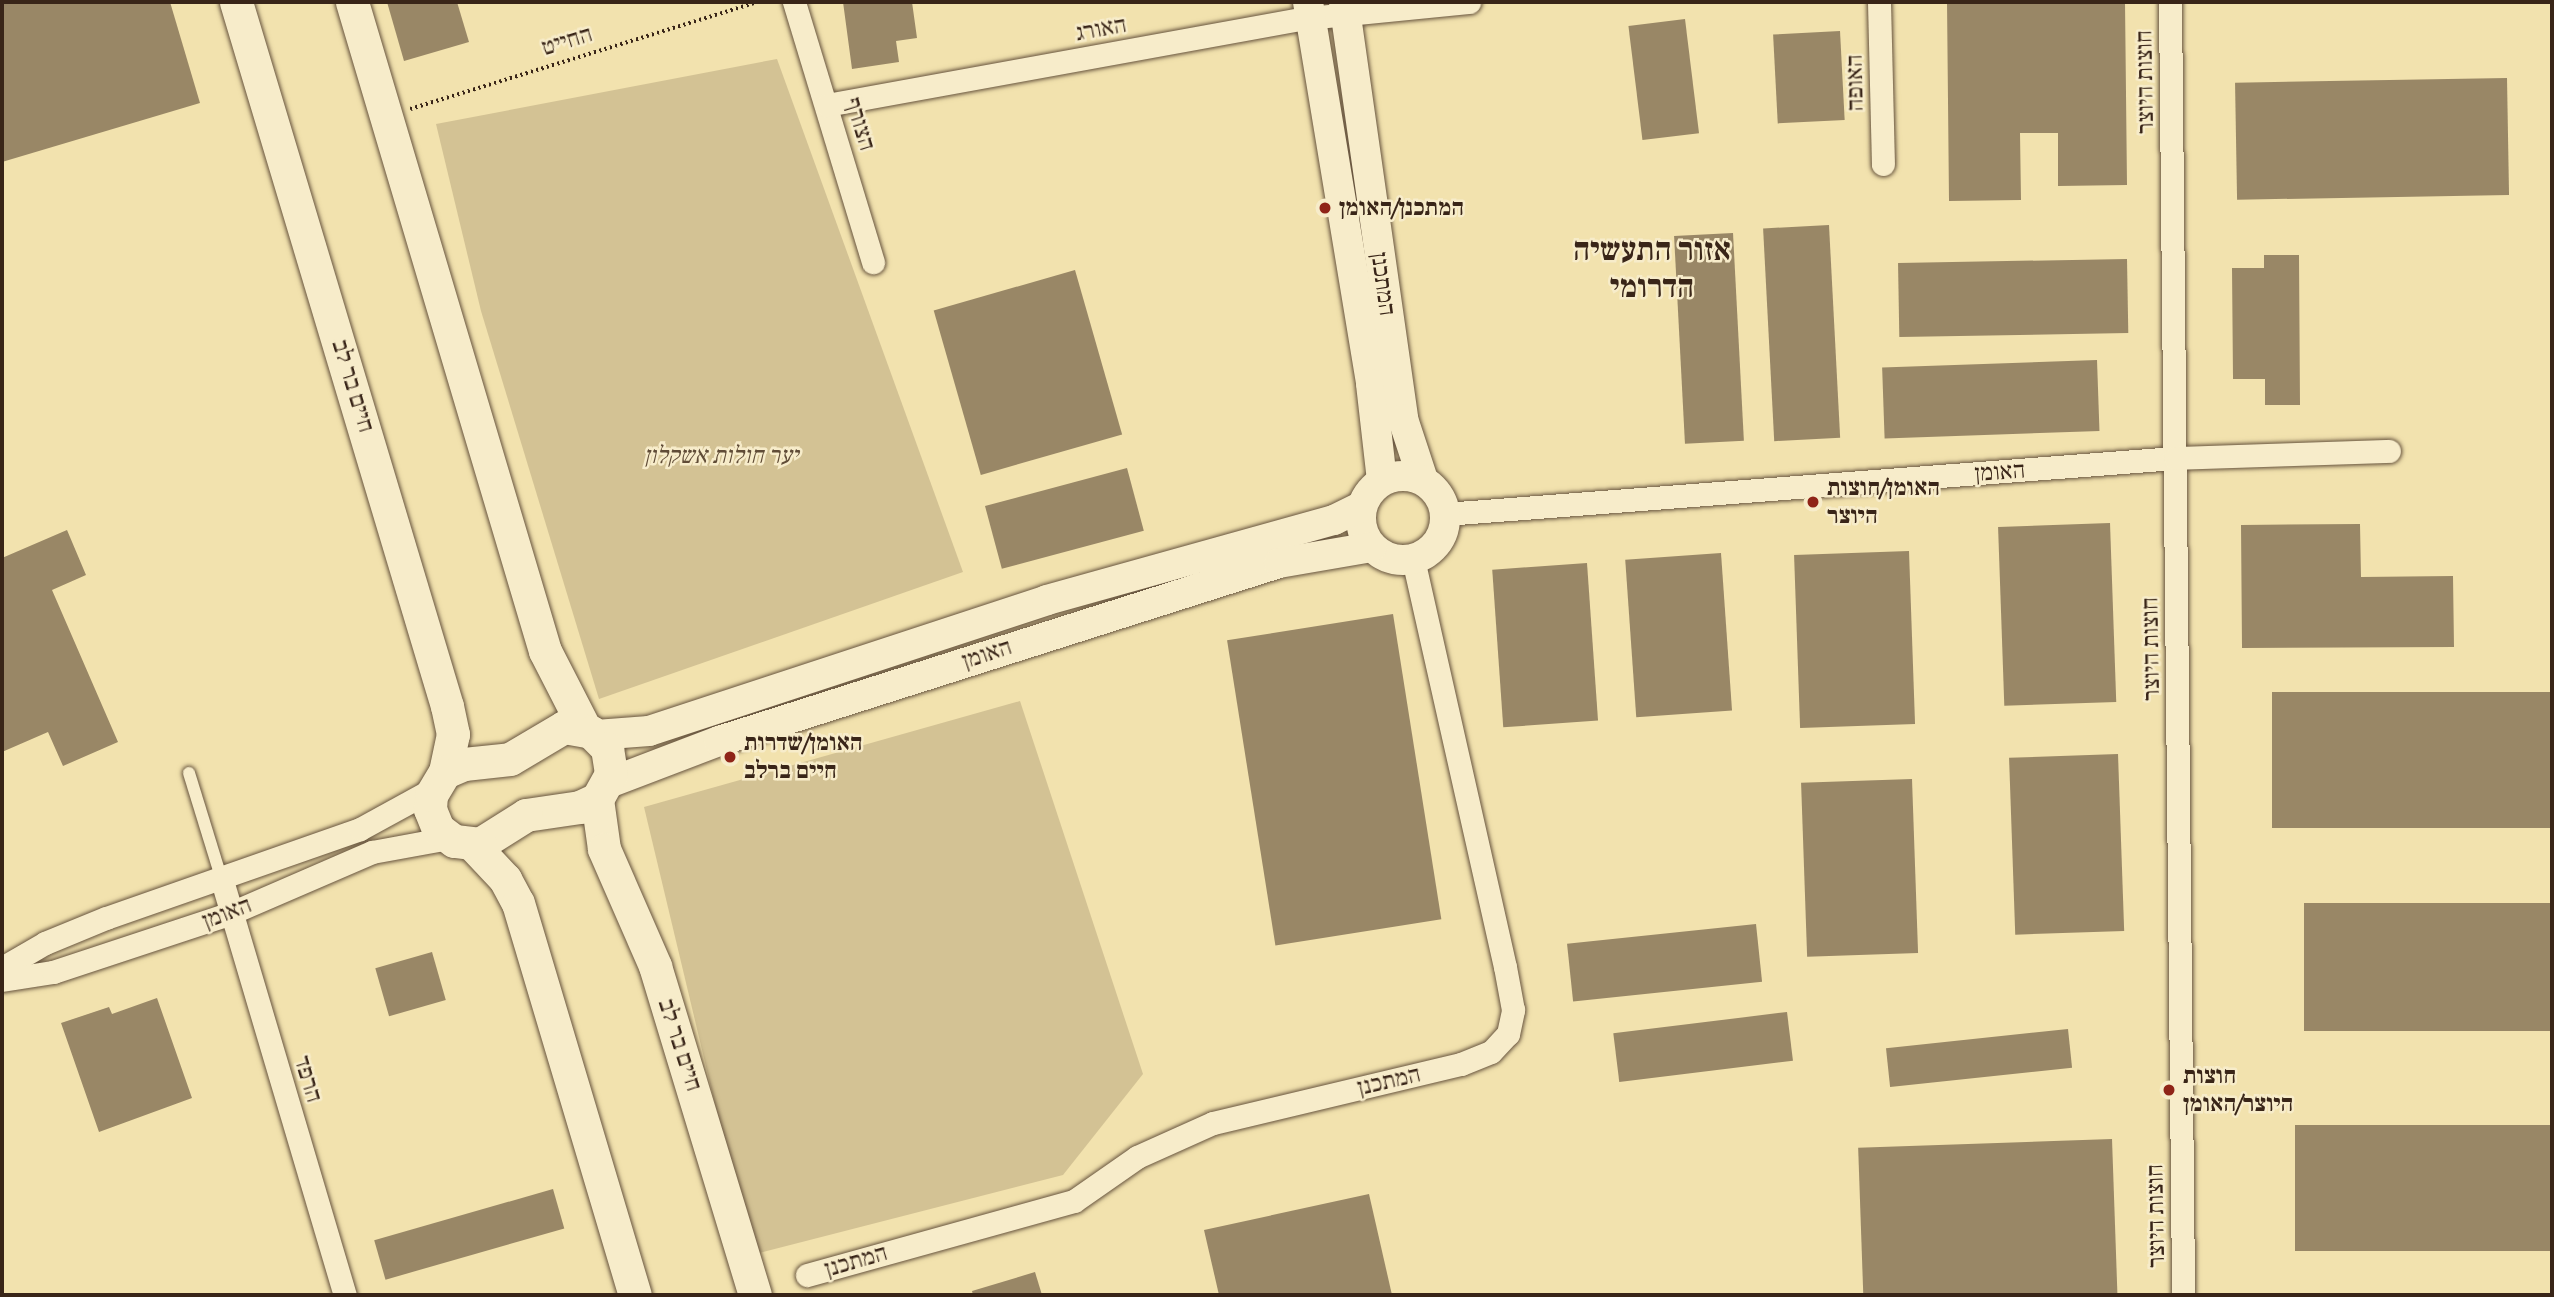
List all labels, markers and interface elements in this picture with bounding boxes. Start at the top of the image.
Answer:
street label: האורג [1073,10,1129,48]
street label: החייט [538,20,596,62]
street label: חוצות היוצר [2130,30,2160,134]
street label: האופה [1840,54,1870,112]
street label: הצורף [838,94,882,154]
place label: המתכנן/האומן [1339,194,1464,222]
marker: המתכנן/האומן [1317,200,1333,216]
district label: אזור התעשיה הדרומי [1573,232,1731,307]
street label: המתכנן [1364,250,1402,318]
street label: חיים בר לב [325,336,381,436]
park label: יער חולות אשקלון [644,442,798,470]
street label: האומן [1974,456,2026,488]
place label: האומן/חוצות היוצר [1827,474,1940,530]
marker: האומן/חוצות היוצר [1805,494,1821,510]
street label: חוצות היוצר [2136,597,2166,701]
street label: האומן [959,633,1015,675]
place label: האומן/שדרות חיים ברלב [744,729,863,785]
marker: האומן/שדרות חיים ברלב [722,749,738,765]
street label: האומן [198,891,256,935]
street label: חיים בר לב [652,995,708,1095]
street label: הרפד [287,1052,329,1106]
street label: המתכנן [1355,1060,1423,1102]
place label: חוצות היוצר/האומן [2183,1062,2293,1118]
marker: חוצות היוצר/האומן [2161,1082,2177,1098]
street label: חוצות היוצר [2141,1164,2171,1268]
street label: המתכנן [821,1238,891,1284]

